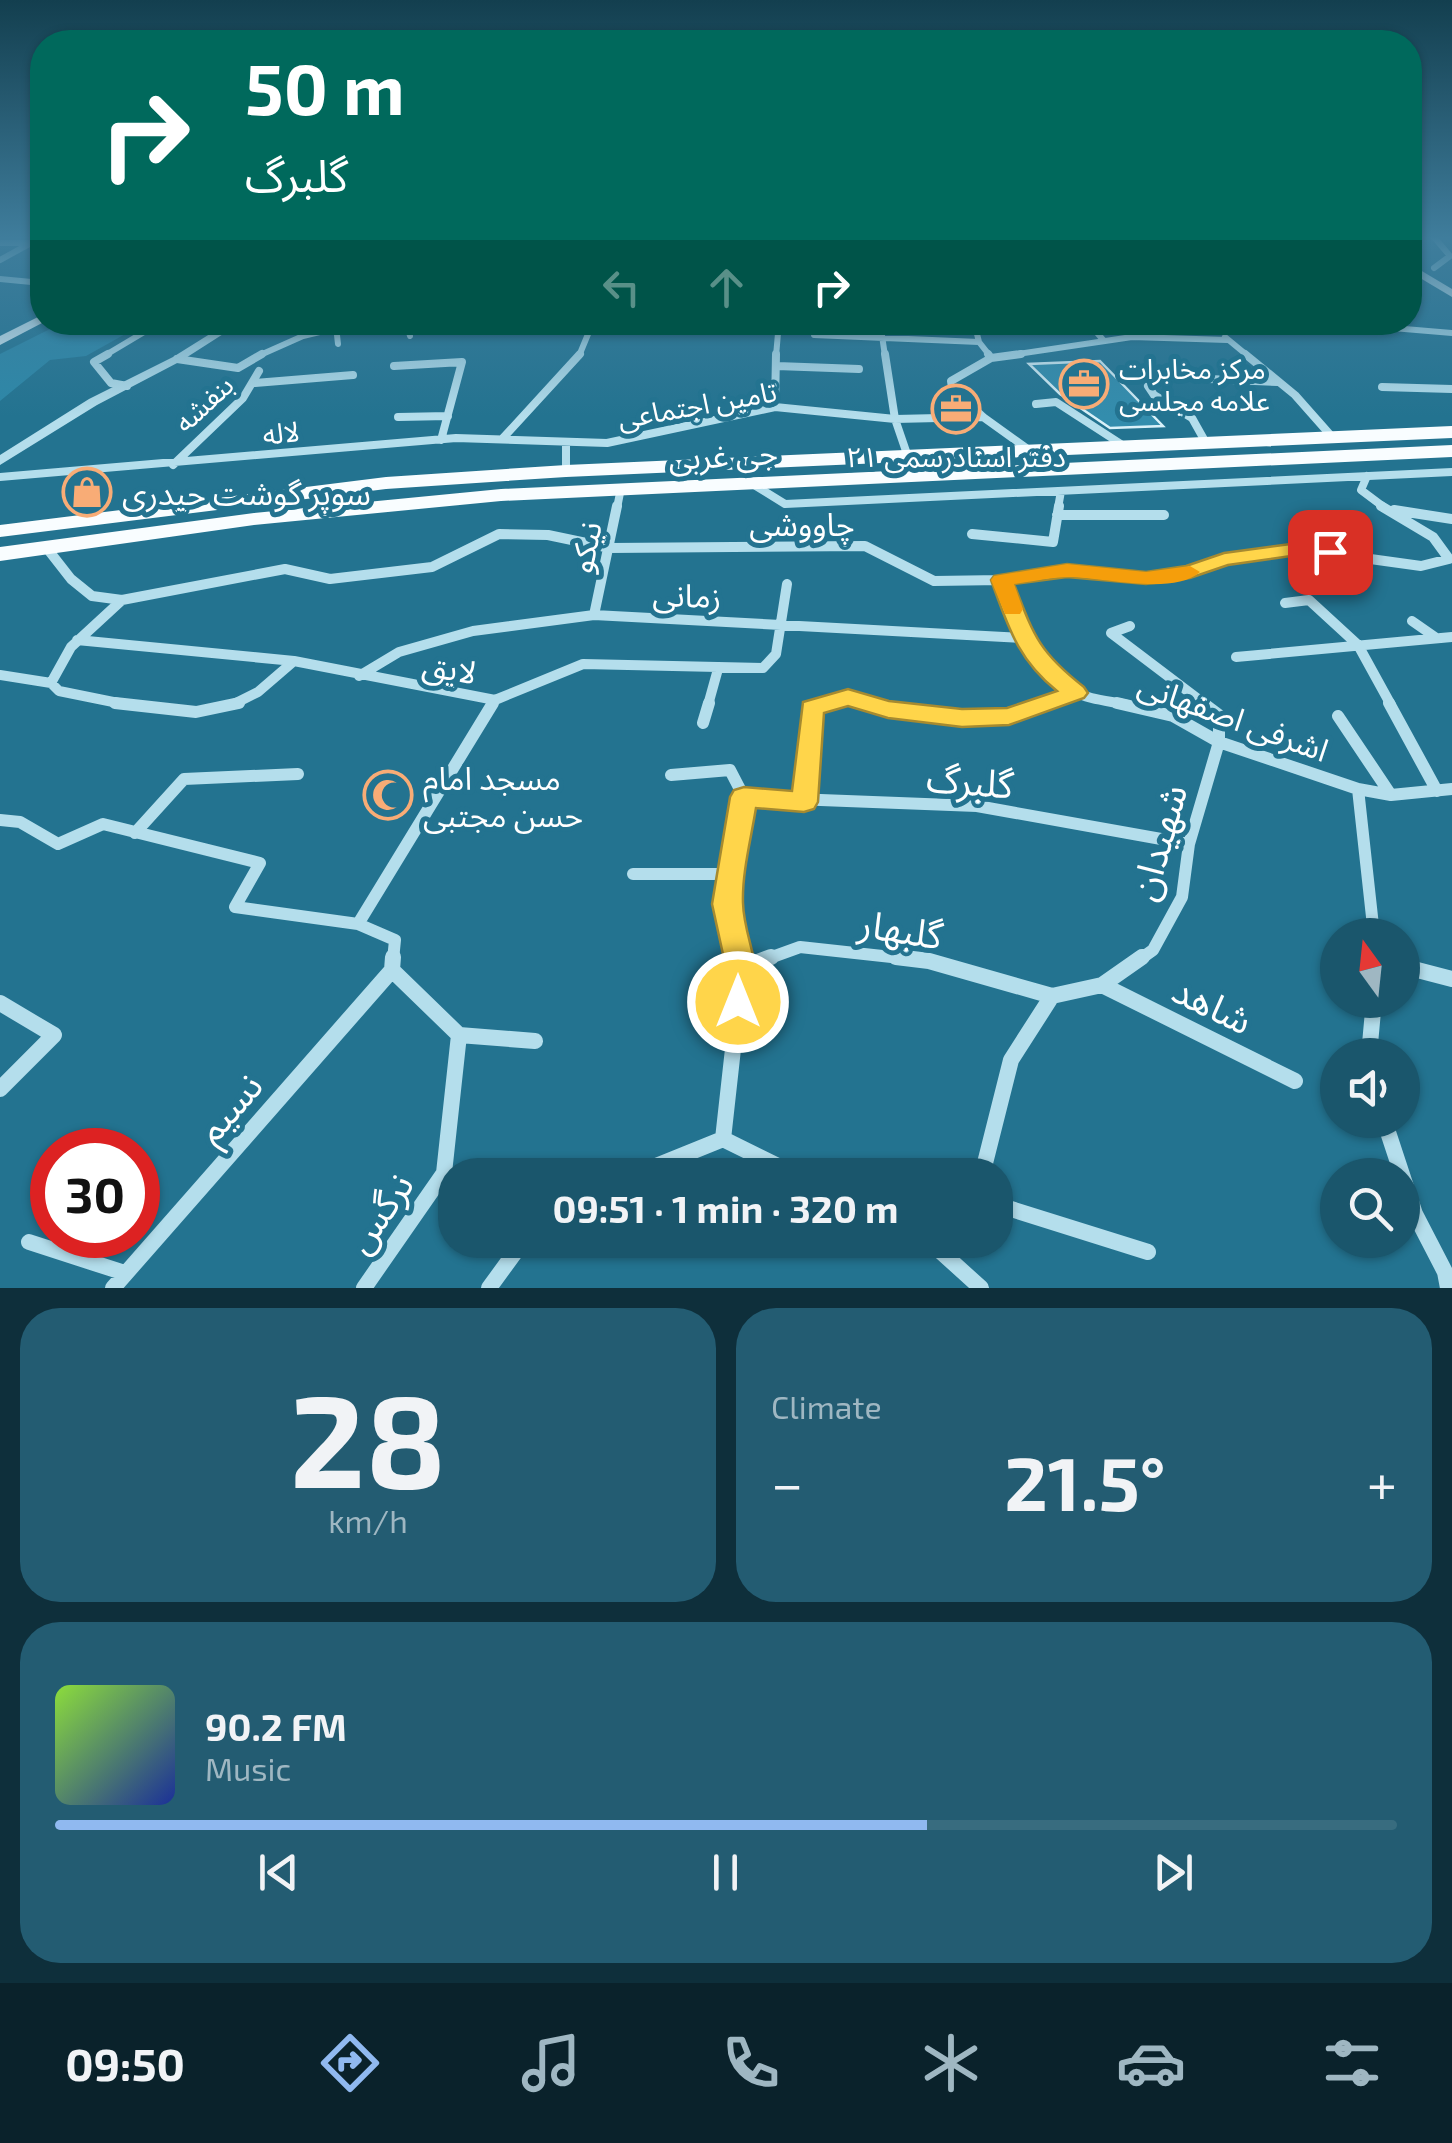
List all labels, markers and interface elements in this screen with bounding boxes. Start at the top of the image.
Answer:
text: 50 m [245,45,405,129]
icon: right [80,70,210,200]
text: گلبرگ [245,147,348,201]
icon: left [594,260,649,315]
icon: ahead [699,260,754,315]
icon: right [804,260,859,315]
place label: مرکز مخابرات علامه مجلسی [1119,351,1270,418]
office icon: مرکز مخابرات علامه مجلسی [1058,358,1110,410]
street label: بنفشه [166,367,240,439]
street label: تامین اجتماعی [615,373,779,436]
office icon: دفتر اسنادرسمی ۲۱ [930,383,982,435]
street label: لاله [261,413,301,451]
street label: جی غربی [667,432,779,478]
place label: دفتر اسنادرسمی ۲۱ [846,439,1066,474]
shop icon: سوپر گوشت حیدری [61,466,113,518]
place label: سوپر گوشت حیدری [122,473,371,514]
street label: چاووشی [749,504,855,545]
pin [1288,510,1373,595]
street label: نیکو [560,518,610,577]
icon: arrive [1303,525,1358,580]
street label: زمانی [652,574,722,616]
street label: لایق [420,644,480,693]
street label: اشرفی اصفهانی [1133,664,1334,770]
street label: گلبرگ [925,753,1017,808]
place label: مسجد امام حسن مجتبی [423,758,583,834]
mosque icon: مسجد امام حسن مجتبی [362,769,414,821]
street label: شهیدان [1119,779,1196,906]
street label: گلبهار [855,899,948,959]
north arrow [1320,918,1420,1018]
map controls [1320,918,1420,1258]
position arrow [686,950,790,1054]
street label: شاهد [1166,965,1260,1043]
button: sound [1320,1038,1420,1138]
street label: نسیم [185,1062,277,1157]
speed limit sign: 30 [30,1128,160,1258]
button: search [1320,1158,1420,1258]
street label: نرگس [334,1163,423,1262]
text: 09:51 · 1 min · 320 m [552,1185,899,1231]
text: 28 [290,1358,446,1514]
text: Climate [771,1387,882,1425]
text: 21.5° [1004,1436,1166,1526]
text: − [771,1449,803,1515]
text: + [1367,1449,1397,1515]
text: km/h [328,1501,408,1539]
text: 90.2 FM [205,1703,347,1749]
text: Music [205,1749,291,1787]
icon: previous [251,1845,306,1900]
icon: pause [698,1845,753,1900]
icon: next [1146,1845,1201,1900]
icon: directions [315,2028,385,2098]
icon: music [516,2028,586,2098]
icon: phone [716,2028,786,2098]
icon: climate [916,2028,986,2098]
icon: car [1116,2028,1186,2098]
icon: filters [1317,2028,1387,2098]
text: 09:50 [65,2036,185,2090]

